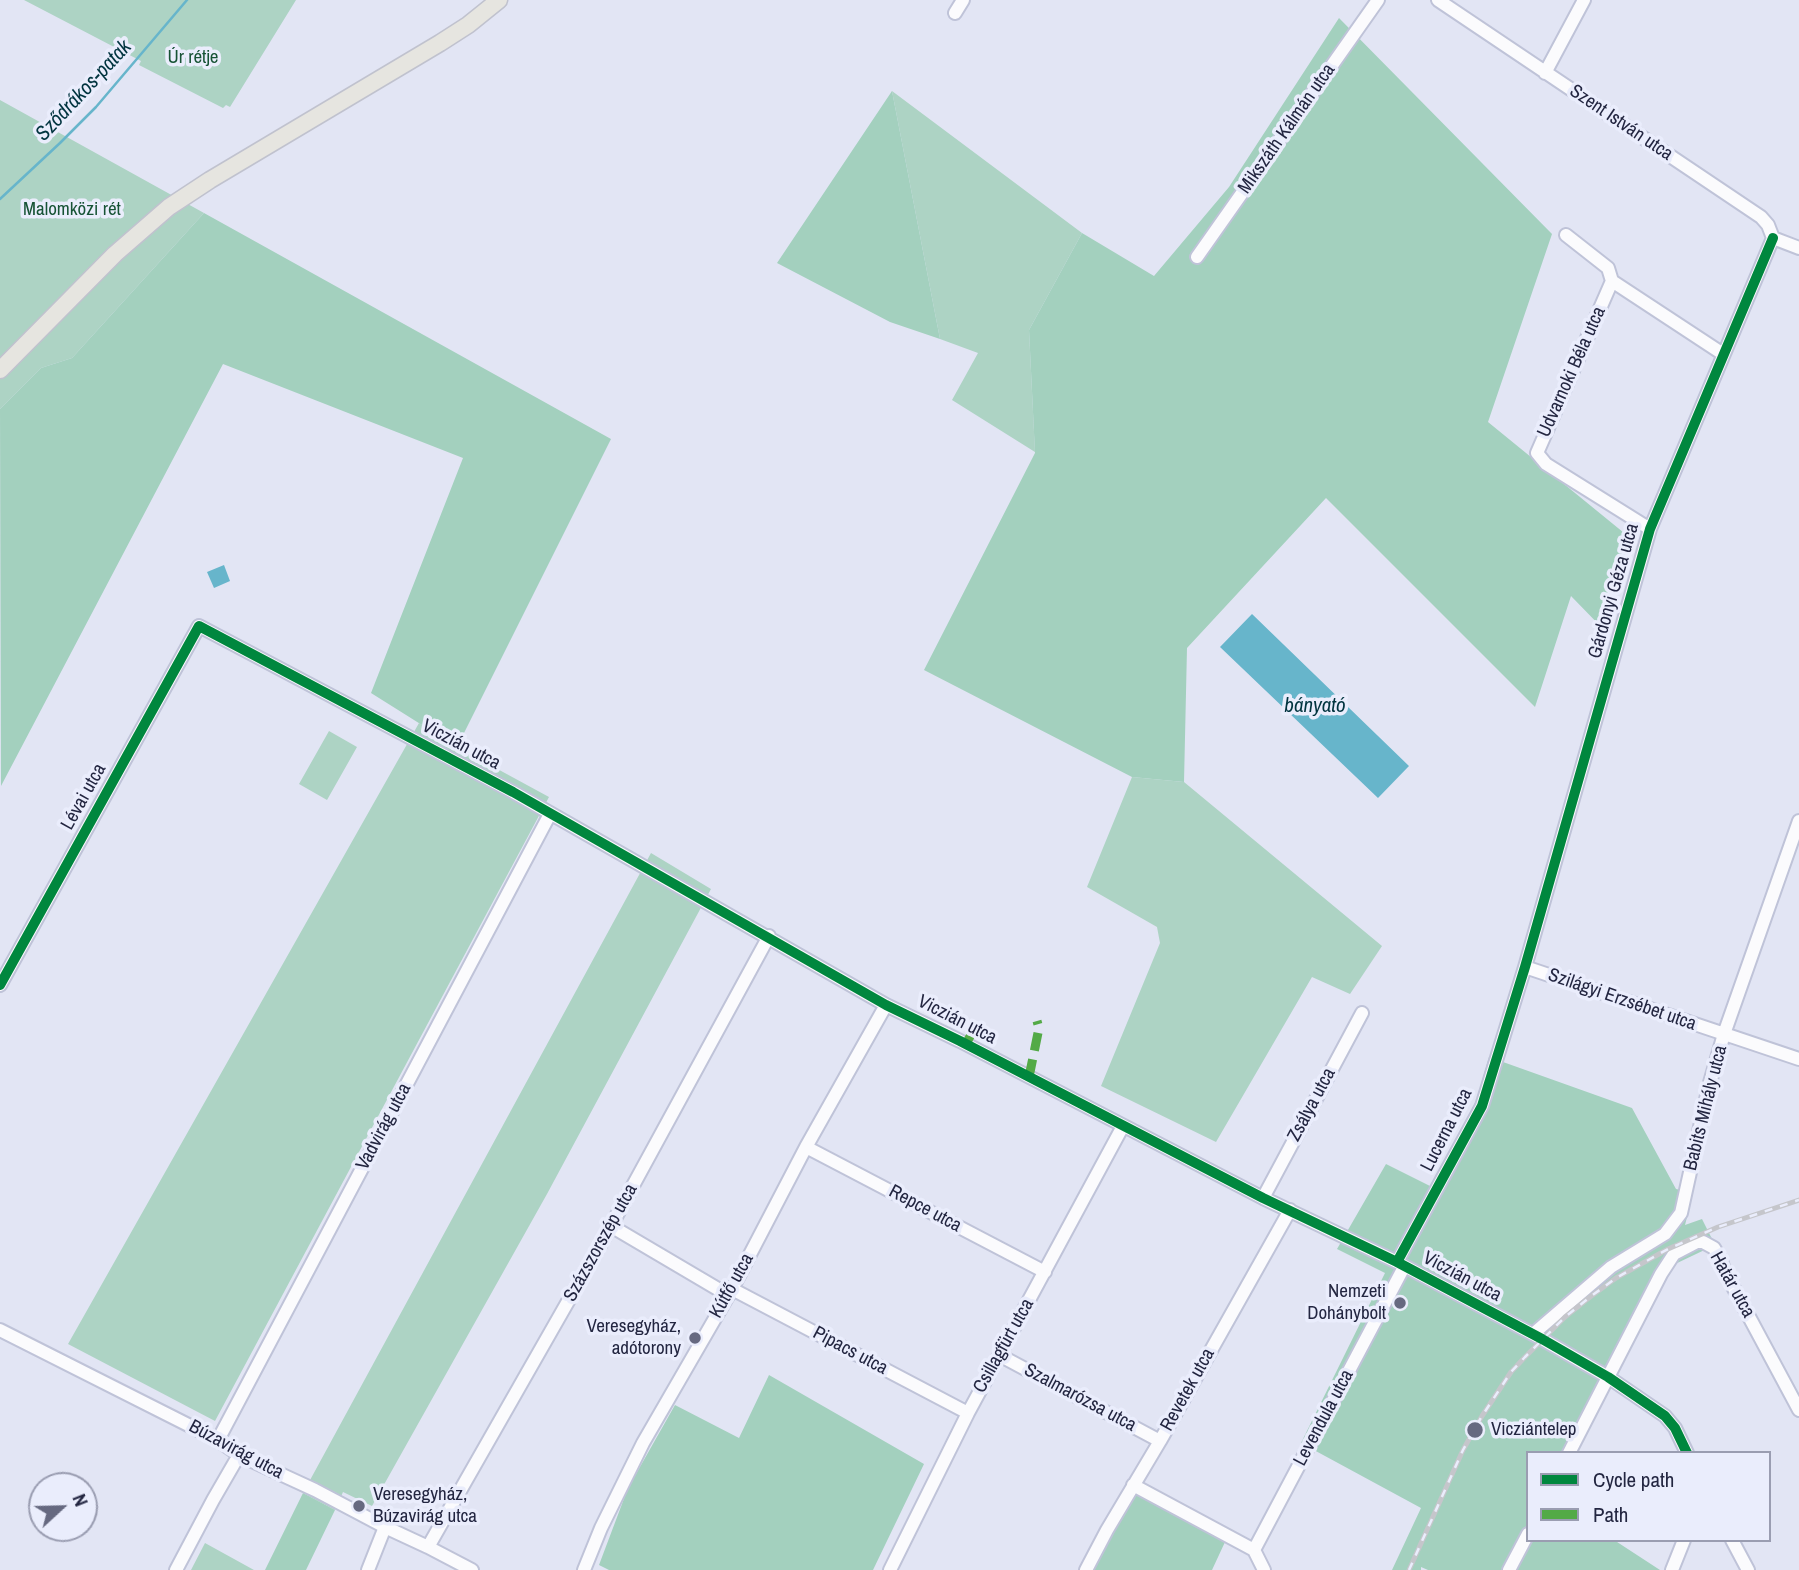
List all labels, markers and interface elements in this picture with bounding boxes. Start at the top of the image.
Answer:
water label: Sződrákos-patak [31,35,137,147]
park label: Úr rétje [167,47,219,69]
street label: Mikszáth Kálmán utca [1234,60,1340,198]
street label: Szent István utca [1565,80,1677,166]
park label: Malomközi rét [23,199,121,221]
street label: Udvarnoki Béla utca [1533,303,1611,441]
street label: Gárdonyi Géza utca [1584,521,1644,661]
water label: bányató [1284,693,1346,719]
street label: Viczián utca [418,715,504,775]
street label: Lévai utca [57,760,111,834]
street label: Szilágyi Erzsébet utca [1545,964,1699,1036]
street label: Viczián utca [914,990,1000,1050]
street label: Babits Mihály utca [1679,1043,1733,1173]
street label: Zsálya utca [1283,1064,1341,1146]
street label: Vadvirág utca [352,1080,416,1174]
street label: Lucerna utca [1416,1085,1478,1175]
street label: Százszorszép utca [559,1180,643,1306]
street label: Repce utca [885,1180,965,1238]
street label: Viczián utca [1419,1247,1505,1307]
street label: Határ utca [1705,1248,1759,1322]
street label: Kútfő utca [705,1250,759,1322]
place label: Nemzeti Dohánybolt [1307,1281,1386,1325]
street label: Csillagfürt utca [969,1295,1039,1397]
marker: Nemzeti Dohánybolt [1392,1295,1408,1311]
place label: Veresegyház, adótorony [587,1316,681,1360]
street label: Pipacs utca [809,1322,891,1380]
marker: Veresegyház, adótorony [687,1330,703,1346]
street label: Revetek utca [1156,1345,1220,1435]
street label: Szalmarózsa utca [1020,1359,1140,1437]
street label: Levendula utca [1289,1366,1359,1470]
street label: Búzavirág utca [185,1416,287,1484]
place label: Vicziántelep [1491,1419,1576,1441]
marker: Vicziántelep [1465,1420,1485,1440]
legend [1526,1451,1771,1542]
text: Cycle path [1593,1465,1674,1494]
north arrow [28,1472,98,1542]
place label: Veresegyház, Búzavirág utca [373,1484,477,1528]
text: N [66,1490,95,1510]
marker: Veresegyház, Búzavirág utca [351,1498,367,1514]
text: Path [1593,1500,1628,1529]

